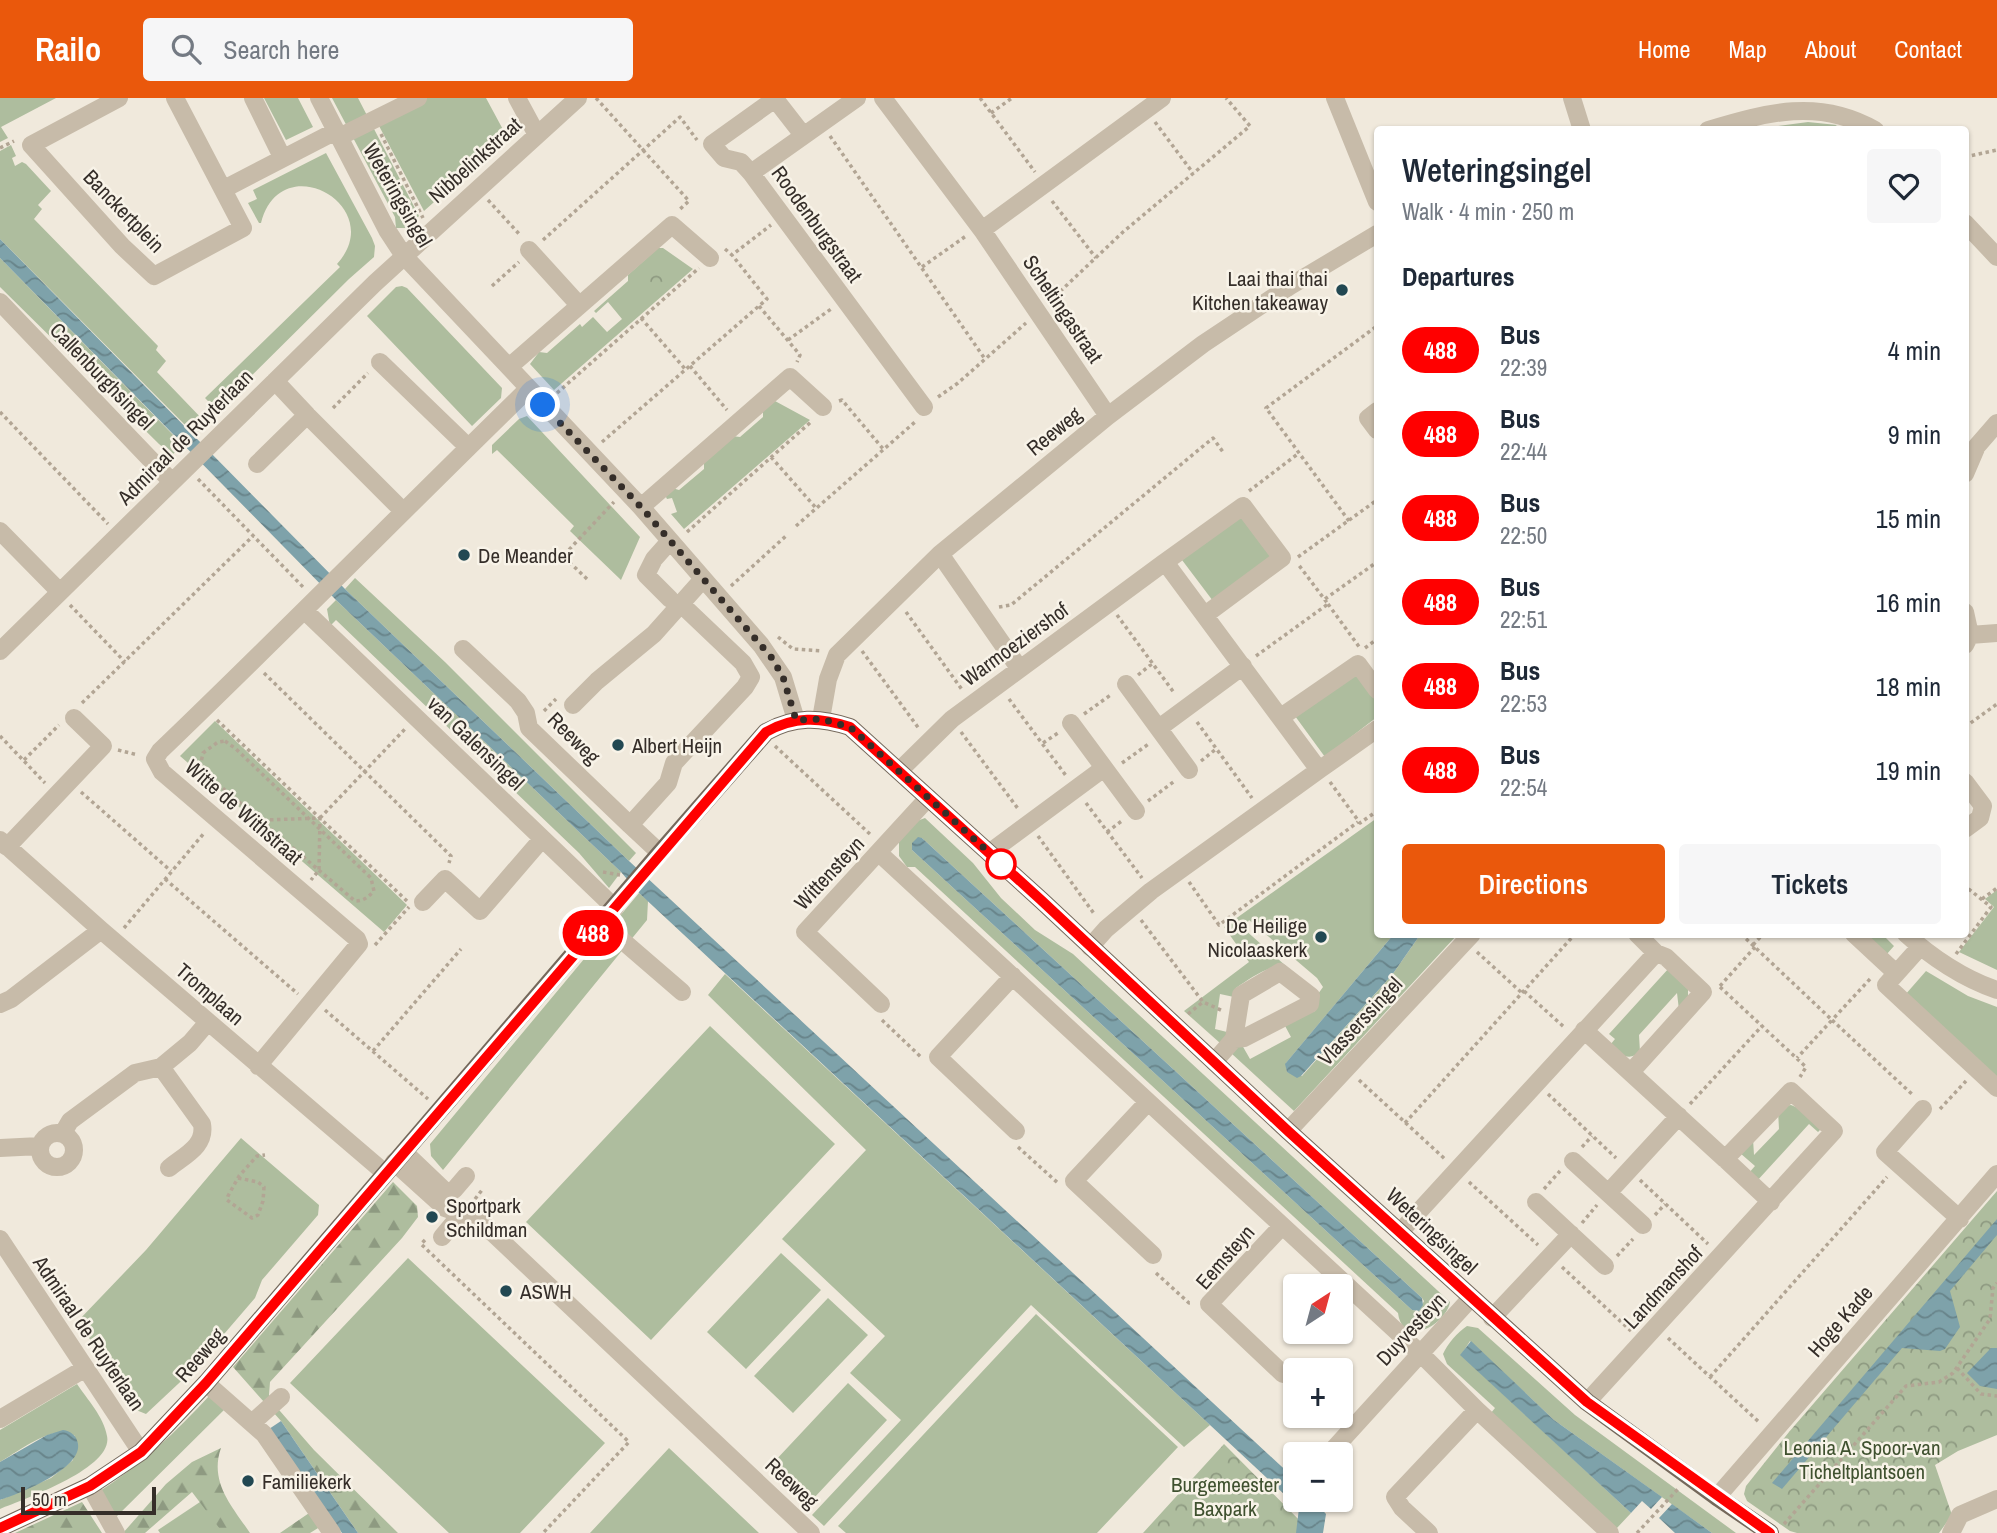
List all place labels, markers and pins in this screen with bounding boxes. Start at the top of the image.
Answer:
place label: Laai thai thai Kitchen takeaway [1192,264,1328,317]
marker: Laai thai thai Kitchen takeaway [1334,282,1350,298]
place label: De Meander [478,541,573,570]
marker: De Meander [456,547,472,563]
place label: Albert Heijn [631,731,722,760]
marker: Albert Heijn [610,737,626,753]
unlabelled marker [986,849,1016,879]
place label: De Heilige Nicolaaskerk [1207,911,1307,964]
marker: De Heilige Nicolaaskerk [1313,929,1329,945]
place label: Sportpark Schildman [446,1191,527,1244]
marker: Sportpark Schildman [424,1209,440,1225]
place label: ASWH [519,1277,572,1306]
marker: ASWH [498,1283,514,1299]
place label: Familiekerk [262,1467,351,1496]
marker: Familiekerk [240,1473,256,1489]

